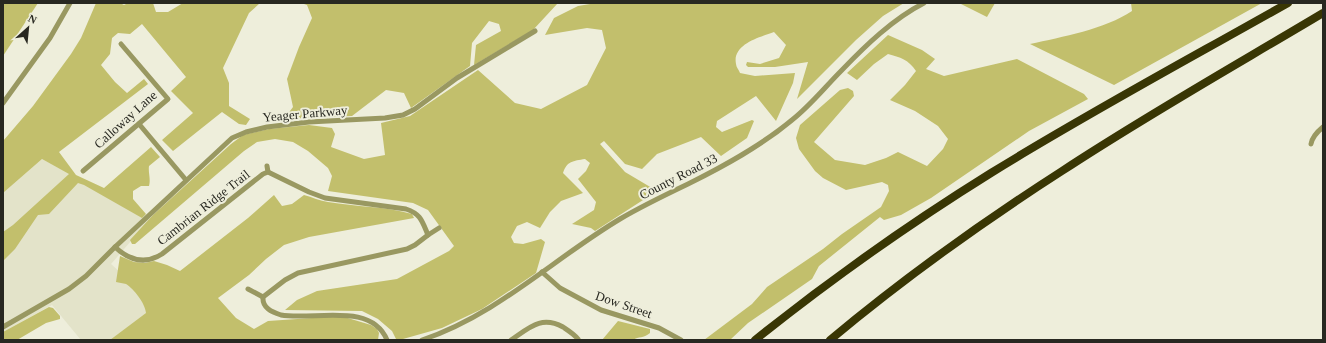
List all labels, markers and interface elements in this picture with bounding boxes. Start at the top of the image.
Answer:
north arrow [8,8,48,48]
text: N [26,12,39,26]
street label: Calloway Lane [91,87,160,151]
street label: Yeager Parkway [262,102,349,125]
street label: County Road 33 [637,150,720,202]
street label: Cambrian Ridge Trail [154,166,253,248]
street label: Dow Street [594,288,654,321]

